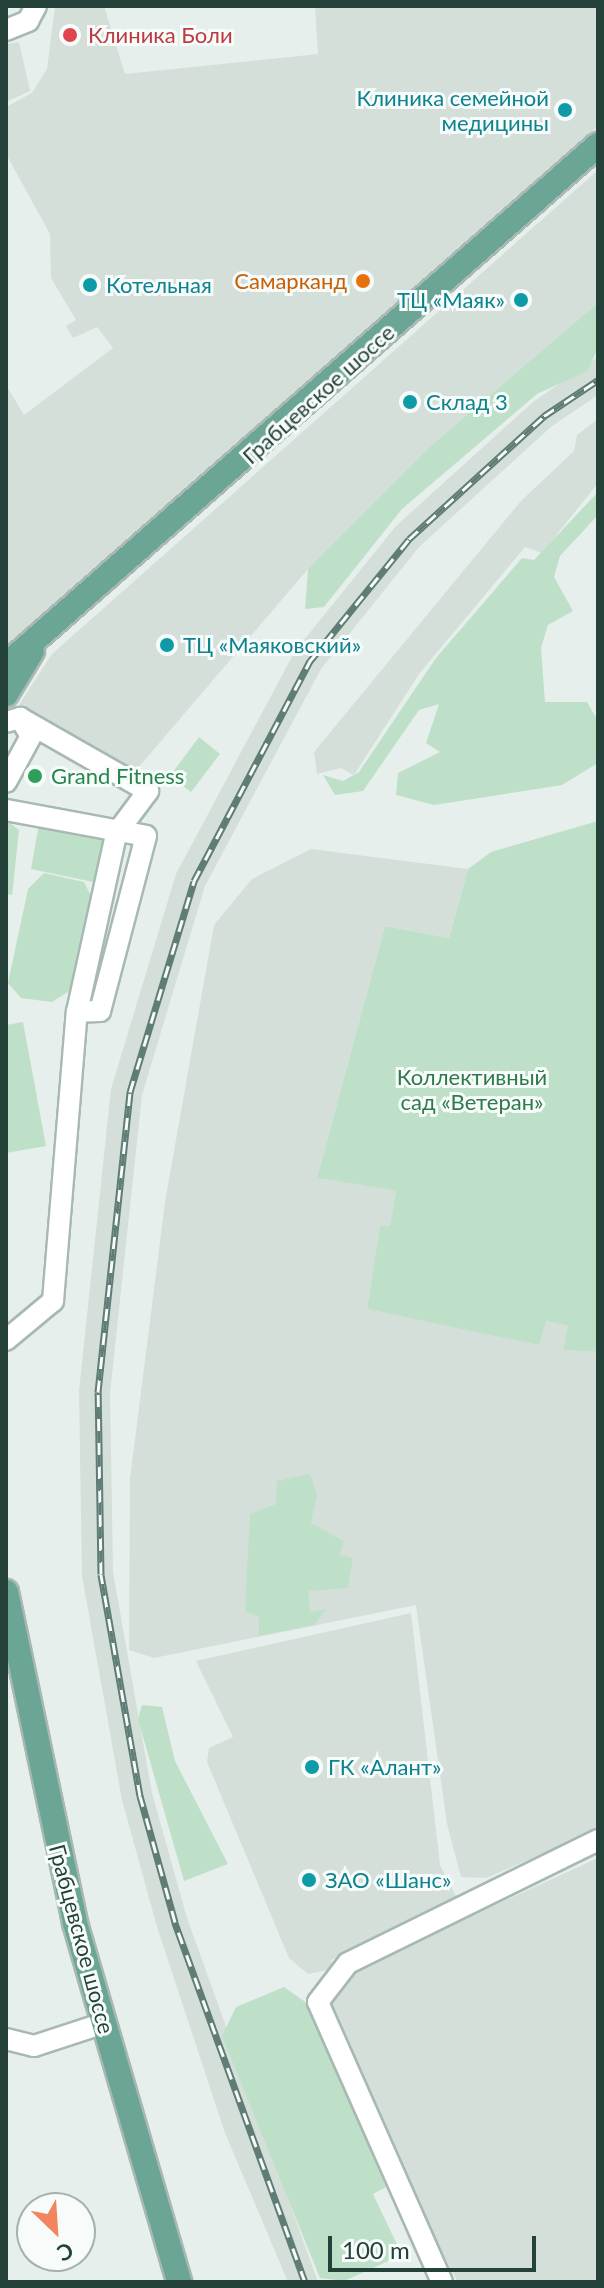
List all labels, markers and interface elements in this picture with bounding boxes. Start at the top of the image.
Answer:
place label: Клиника Боли [88,22,233,48]
marker: Клиника Боли [59,24,81,46]
place label: Клиника семейной медицины [356,84,549,136]
marker: Клиника семейной медицины [556,101,574,119]
place label: Самарканд [234,268,347,294]
place label: Котельная [106,272,212,298]
marker: Самарканд [354,272,372,290]
marker: Котельная [81,276,99,294]
place label: ТЦ «Маяк» [397,287,505,313]
marker: ТЦ «Маяк» [512,291,530,309]
street label: Грабцевское шоссе [237,319,399,469]
place label: Склад 3 [426,389,508,415]
marker: Склад 3 [401,393,419,411]
place label: ТЦ «Маяковский» [183,632,361,658]
marker: ТЦ «Маяковский» [158,636,176,654]
place label: Grand Fitness [51,763,184,789]
marker: Grand Fitness [26,767,44,785]
park label: Коллективный сад «Ветеран» [397,1063,547,1114]
place label: ГК «Алант» [328,1754,441,1780]
marker: ГК «Алант» [303,1758,321,1776]
street label: Грабцевское шоссе [44,1841,120,2037]
place label: ЗАО «Шанс» [325,1867,451,1893]
marker: ЗАО «Шанс» [300,1871,318,1889]
north arrow [16,2192,96,2272]
scale bar [332,2220,540,2270]
text: 100 m [342,2235,410,2264]
text: С [53,2237,78,2268]

